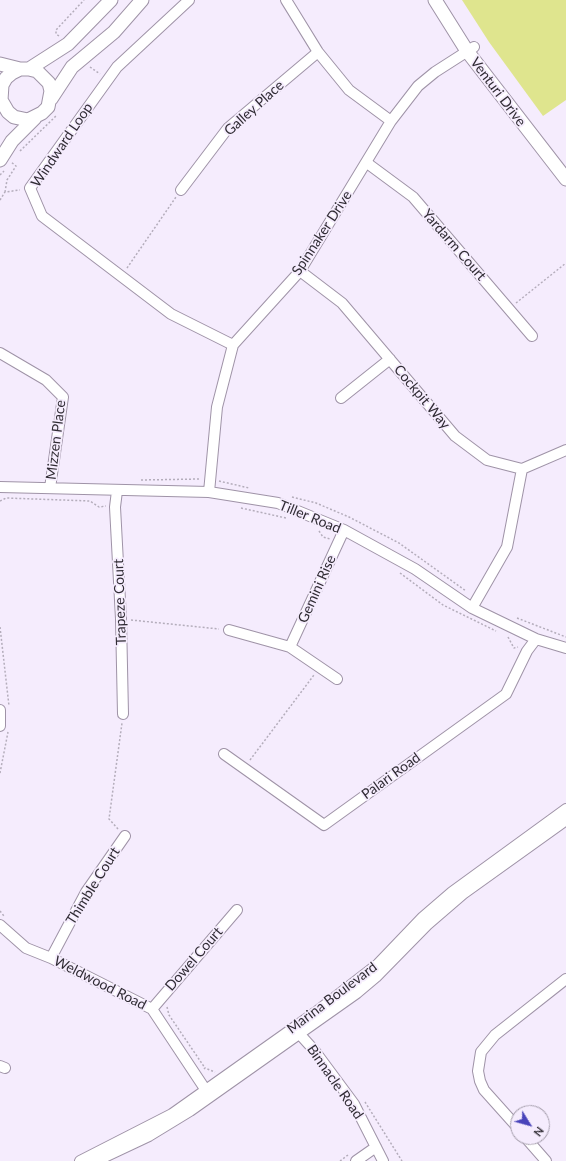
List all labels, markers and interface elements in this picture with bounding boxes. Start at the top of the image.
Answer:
street label: Venturi Drive [467,54,529,130]
street label: Galley Place [221,77,287,139]
street label: Windward Loop [28,100,96,190]
street label: Spinnaker Drive [288,188,356,278]
street label: Yardarm Court [418,206,490,284]
street label: Cockpit Way [390,362,454,432]
street label: Mizzen Place [43,399,69,481]
street label: Tiller Road [277,497,343,537]
street label: Gemini Rise [295,552,339,626]
street label: Trapeze Court [110,559,130,645]
street label: Palari Road [358,749,424,803]
street label: Thimble Court [63,844,123,928]
street label: Dowel Court [162,924,226,994]
street label: Weldwood Road [51,952,149,1014]
street label: Marina Boulevard [284,959,380,1037]
street label: Binnacle Road [303,1042,367,1122]
north arrow [510,1105,550,1145]
text: N [531,1125,547,1139]

